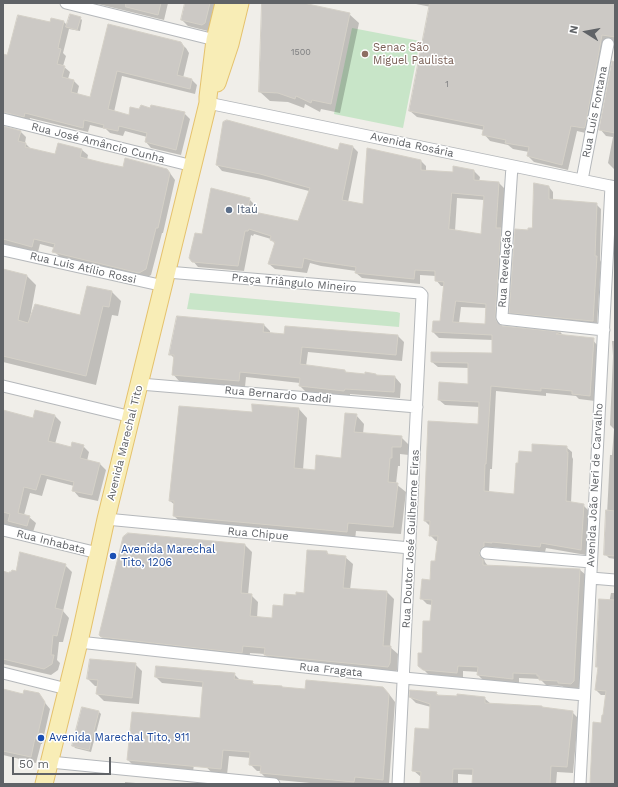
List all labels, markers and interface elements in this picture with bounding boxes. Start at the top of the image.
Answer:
north arrow [566,12,606,52]
text: N [567,24,581,35]
place label: Senac São Miguel Paulista [373,41,454,67]
house number: 1500 [291,47,311,57]
marker: Senac São Miguel Paulista [360,49,370,59]
street label: Rua Luís Fontana [580,65,610,159]
house number: 1 [445,79,449,89]
street label: Rua José Amâncio Cunha [30,120,166,166]
street label: Avenida Rosária [369,130,455,160]
place label: Itaú [237,203,258,217]
marker: Itaú [224,205,234,215]
street label: Rua Revelação [496,230,514,308]
street label: Rua Luis Atílio Rossi [28,249,138,287]
street label: Praça Triângulo Mineiro [231,271,357,295]
street label: Avenida Marechal Tito [104,384,146,502]
street label: Rua Bernardo Daddi [224,384,332,406]
street label: Avenida João Neri de Carvalho [584,403,606,567]
street label: Rua Doutor José Guilherme Eiras [400,449,422,629]
street label: Rua Chipue [227,525,289,543]
street label: Rua Inhabata [15,527,87,557]
place label: Avenida Marechal Tito, 1206 [121,543,215,569]
marker: Avenida Marechal Tito, 1206 [108,551,118,561]
street label: Rua Fragata [299,660,363,680]
place label: Avenida Marechal Tito, 911 [49,731,190,745]
marker: Avenida Marechal Tito, 911 [36,733,46,743]
scale bar [14,749,113,775]
text: 50 m [19,757,49,771]

